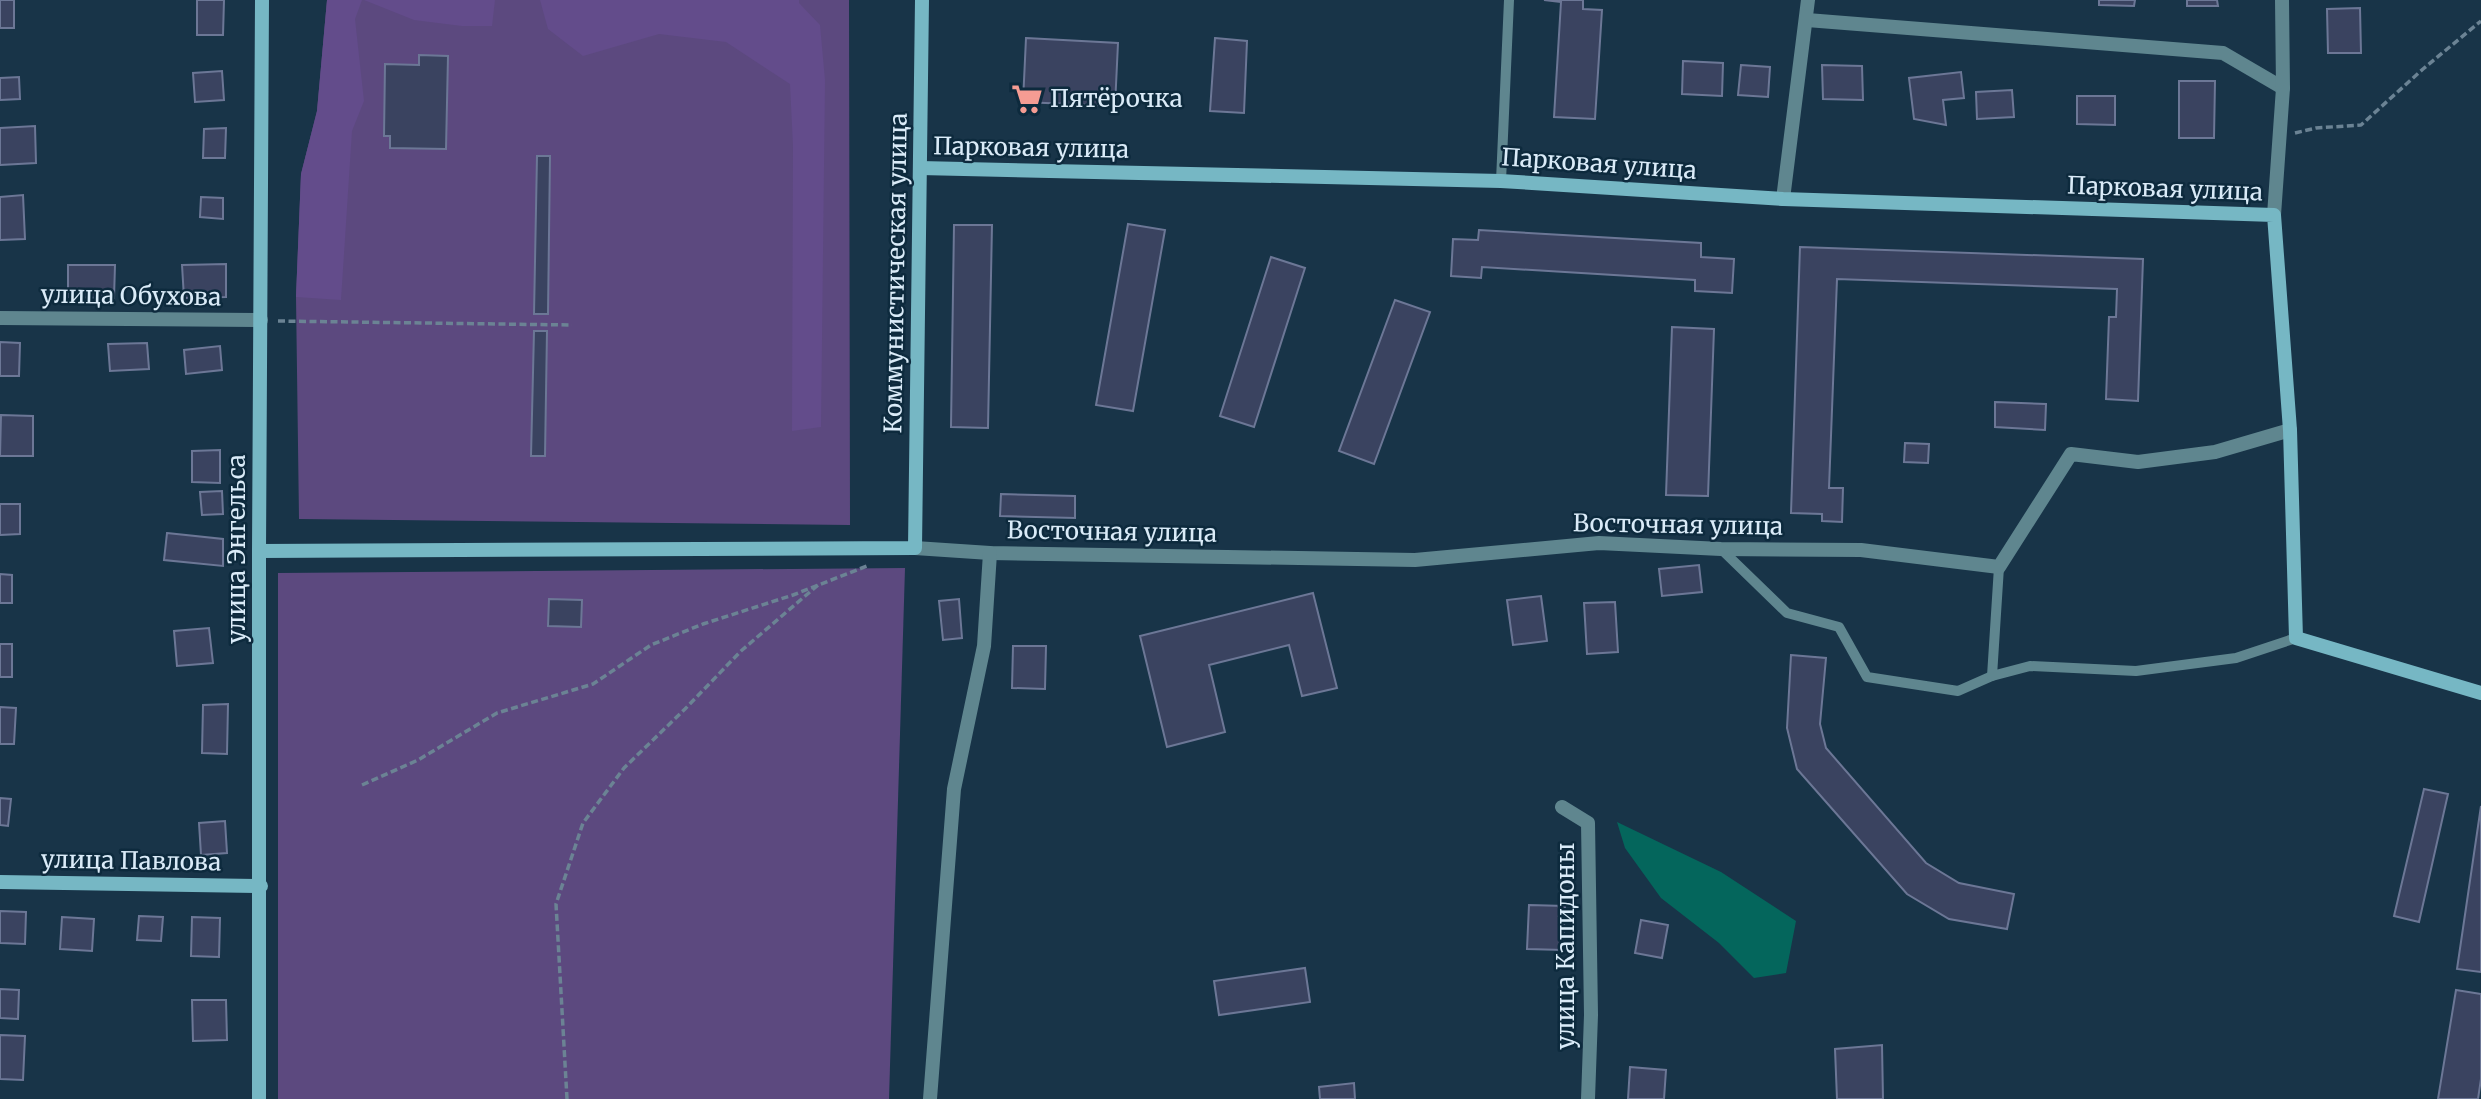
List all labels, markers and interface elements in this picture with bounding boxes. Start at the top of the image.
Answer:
supermarket icon: Пятёрочка [1010,82,1044,116]
place label: Пятёрочка [1050,83,1183,114]
street label: Коммунистическая улица [877,112,914,434]
street label: Парковая улица [933,130,1129,165]
street label: Парковая улица [1500,141,1698,186]
street label: Парковая улица [2067,170,2264,207]
street label: улица Обухова [40,278,222,313]
street label: улица Энгельса [221,454,252,644]
street label: Восточная улица [1573,507,1783,542]
street label: Восточная улица [1007,514,1217,549]
street label: улица Павлова [41,843,222,878]
street label: улица Капидоны [1550,843,1581,1050]

